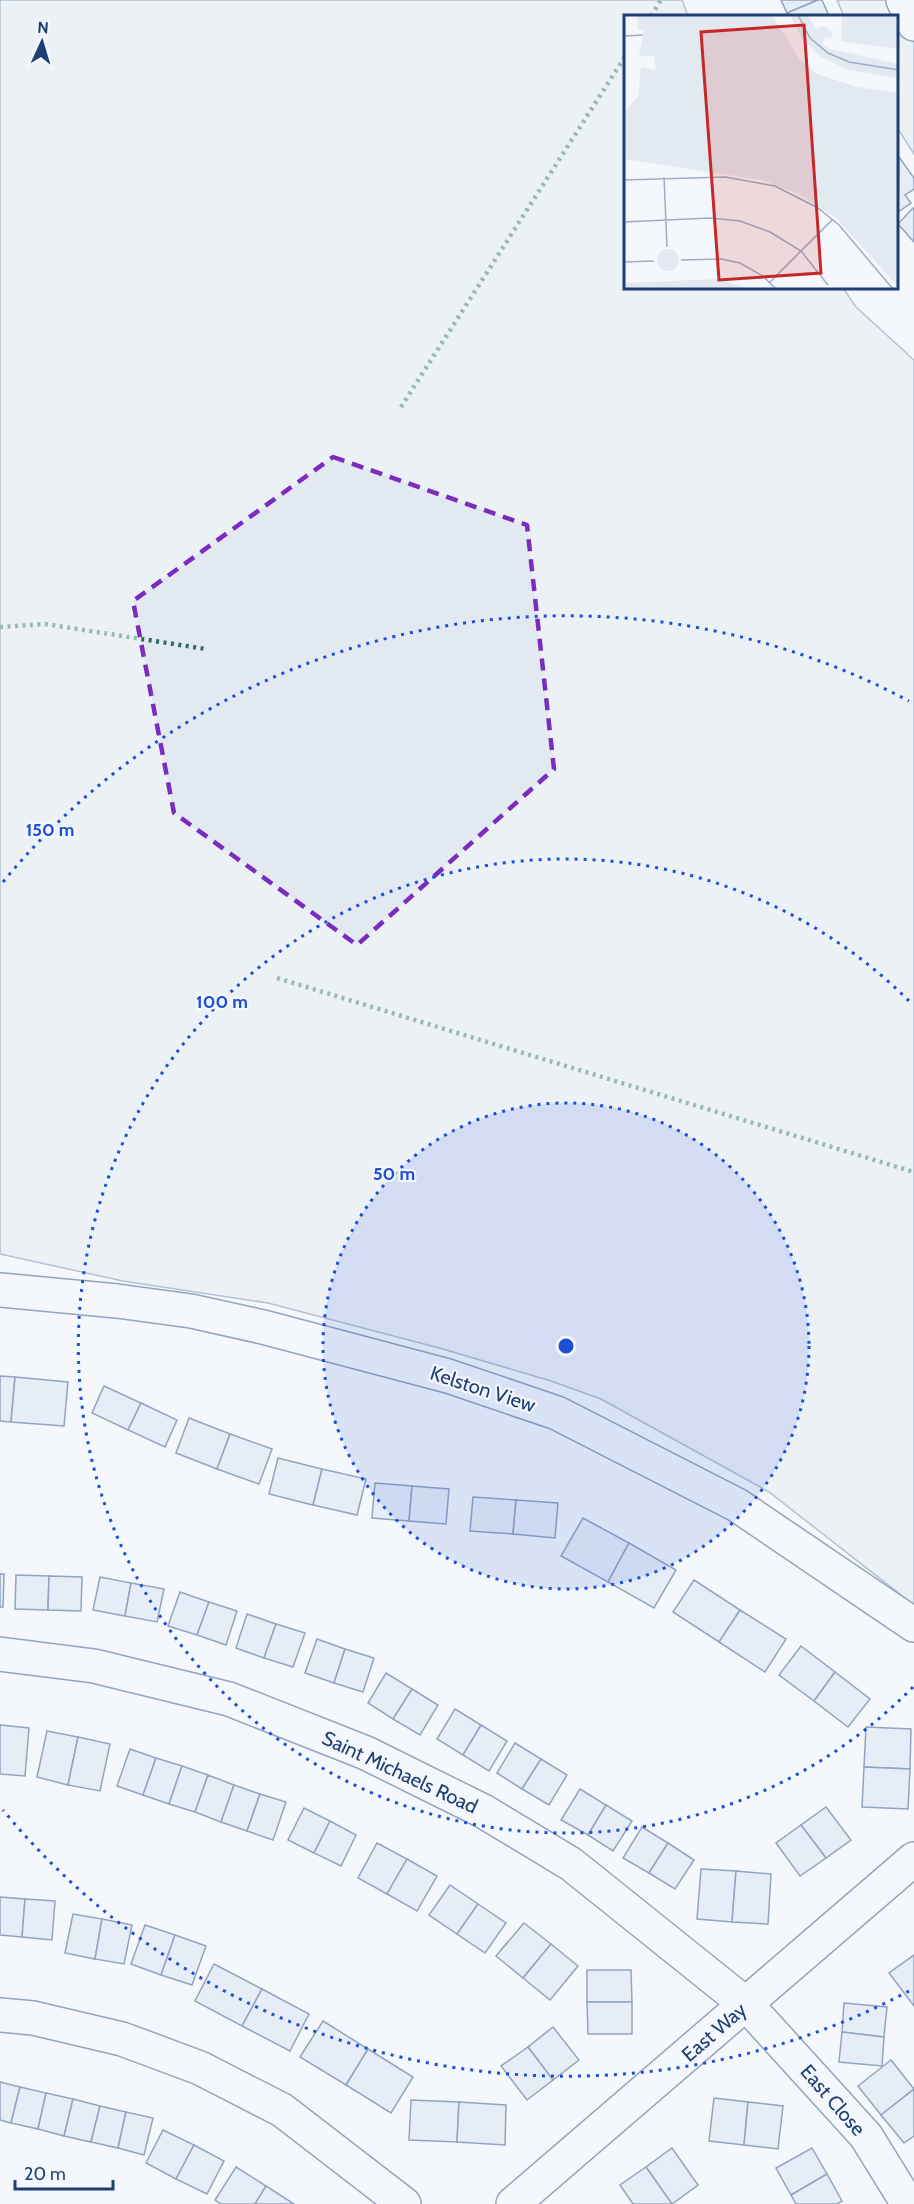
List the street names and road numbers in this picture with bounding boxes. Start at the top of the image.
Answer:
street label: Kelston View [427,1361,539,1417]
street label: Saint Michaels Road [318,1725,482,1819]
street label: East Way [677,1997,751,2067]
street label: East Close [796,2059,870,2141]

